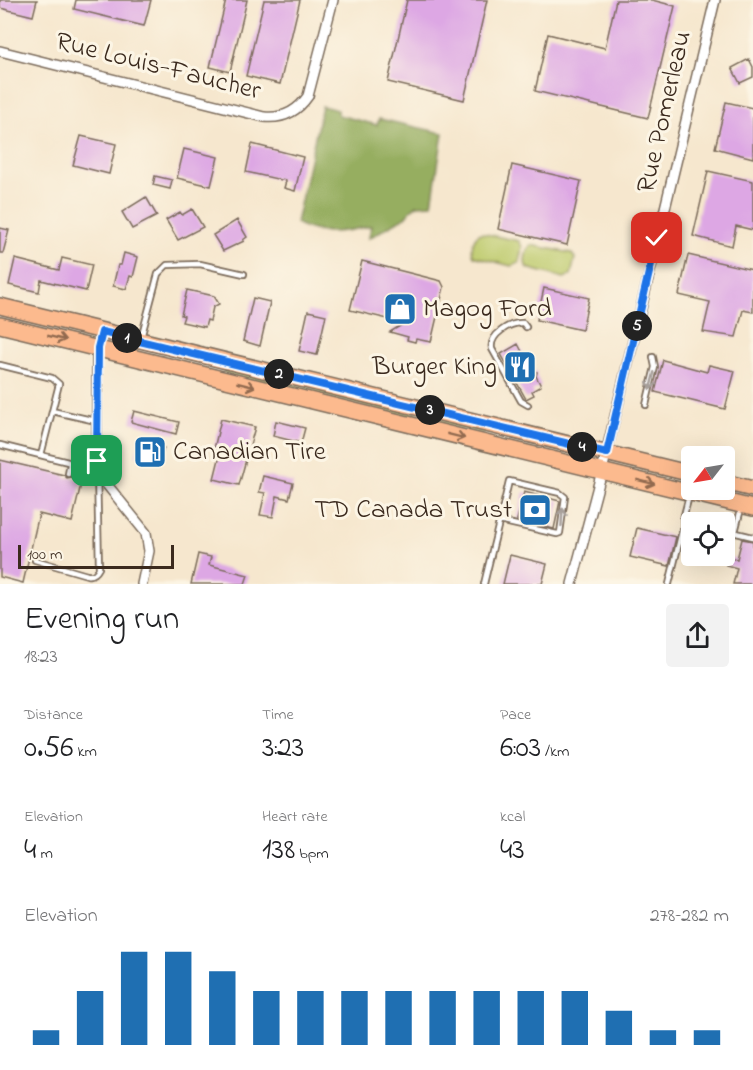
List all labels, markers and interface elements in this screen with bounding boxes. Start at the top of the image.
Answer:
street label: Rue Louis-Faucher [51,23,265,111]
street label: Rue Pomerleau [627,27,703,197]
pin [631,212,682,263]
icon: check [640,221,673,254]
place label: Magog Ford [423,290,552,329]
shop icon: Magog Ford [382,291,418,327]
pin: 5 [622,311,652,341]
text: 5 [632,314,642,338]
pin: 1 [112,323,142,353]
text: 1 [124,326,130,350]
one-way arrow [47,333,66,345]
place label: Burger King [371,348,497,387]
restaurant icon: Burger King [502,349,538,385]
pin: 2 [264,359,294,389]
text: 2 [275,362,283,386]
one-way arrow [645,371,657,390]
one-way arrow [237,379,256,391]
pin: 3 [415,395,445,425]
text: 3 [427,398,433,422]
one-way arrow [446,430,465,442]
pin: 4 [567,432,597,462]
place label: Canadian Tire [173,433,327,472]
fuel station icon: Canadian Tire [132,434,168,470]
pin [71,435,122,486]
text: 4 [579,435,585,459]
icon: arrive [80,444,113,477]
north arrow [681,446,735,500]
map controls [681,446,735,566]
one-way arrow [636,476,655,488]
place label: TD Canada Trust [314,491,512,530]
bank icon: TD Canada Trust [517,492,553,528]
one-way arrow [557,508,568,528]
button: locate [681,512,735,566]
scale bar [18,542,174,570]
text: 100 m [27,543,62,567]
text: Evening run [24,596,179,644]
button: share [666,604,729,667]
text: 18:23 [24,643,58,672]
text: Distance [24,703,83,727]
text: Time [262,703,294,727]
text: Pace [500,703,531,727]
text: 0.56 [24,727,73,771]
text: 3:23 [262,727,304,771]
text: 6:03 [500,727,541,771]
text: km [73,740,97,764]
text: /km [541,740,570,764]
text: Elevation [24,805,83,829]
text: Heart rate [262,805,328,829]
text: kcal [500,805,525,829]
text: 4 [24,829,36,873]
text: 138 [262,829,295,873]
text: 43 [500,829,525,873]
text: m [36,842,53,866]
text: bpm [295,842,329,866]
text: Elevation [24,902,98,931]
text: 278–282 m [650,902,729,931]

